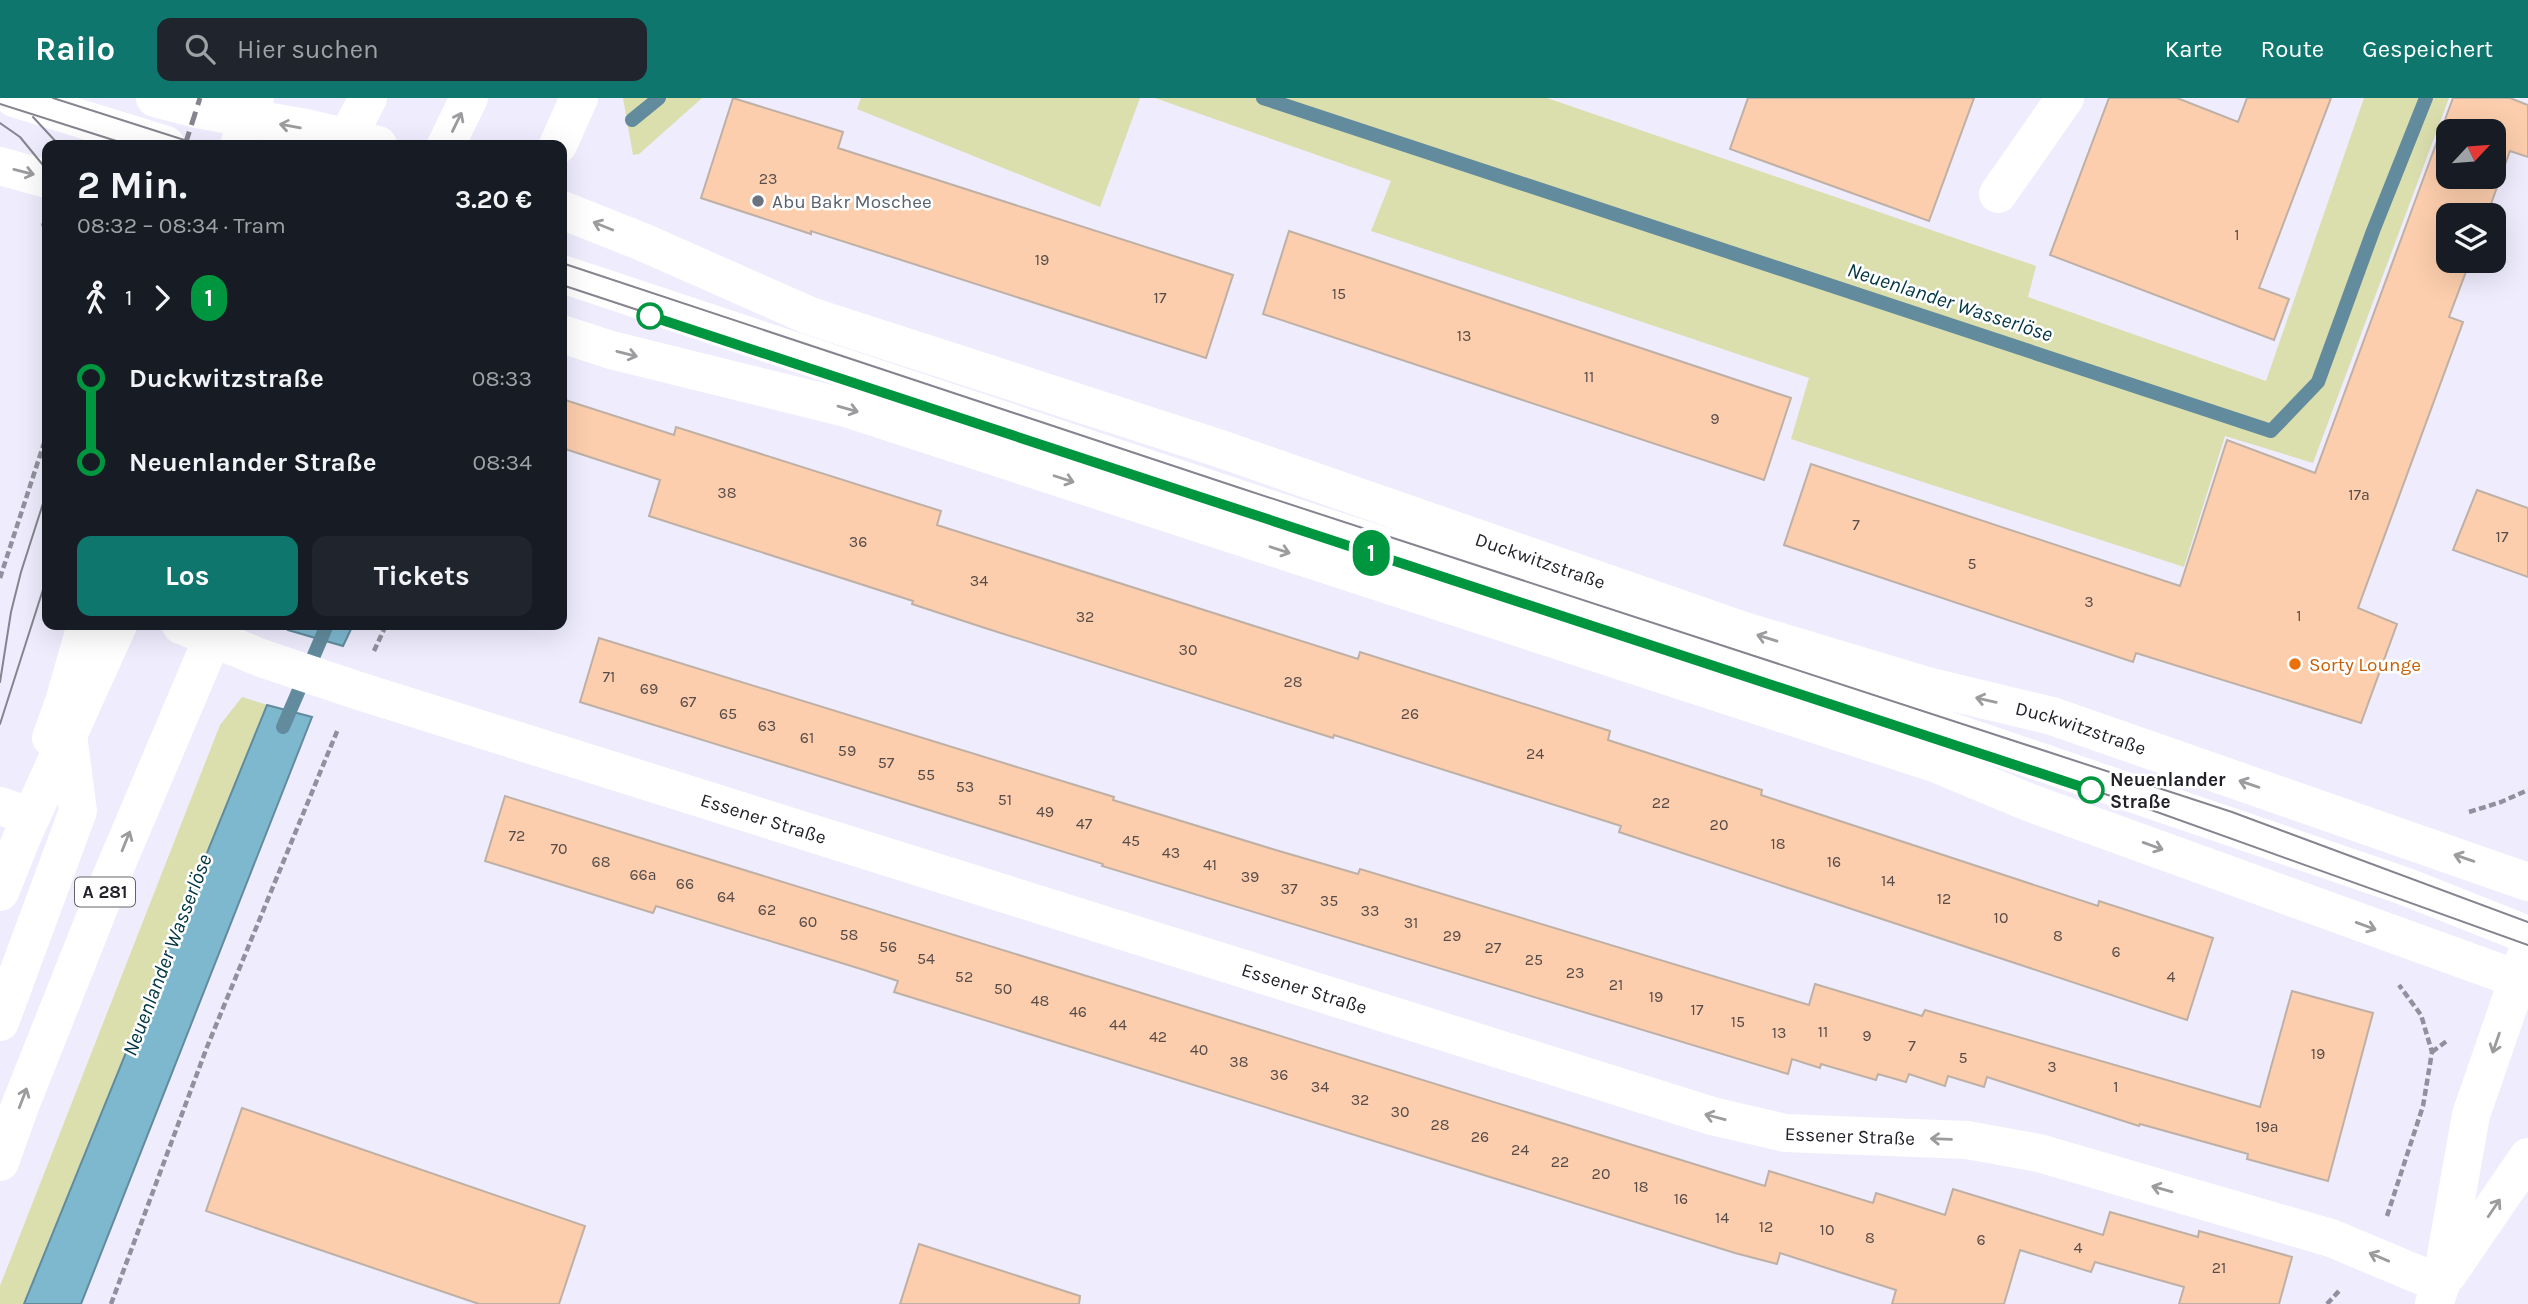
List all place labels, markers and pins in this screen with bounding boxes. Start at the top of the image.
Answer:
place label: Abu Bakr Moschee [772,191,932,213]
marker: Abu Bakr Moschee [750,193,766,209]
unlabelled marker [637,303,663,329]
place label: Sorty Lounge [2309,654,2421,676]
marker: Sorty Lounge [2287,656,2303,672]
place label: Neuenlander Straße [2110,769,2226,813]
marker: Neuenlander Straße [2078,777,2104,803]

